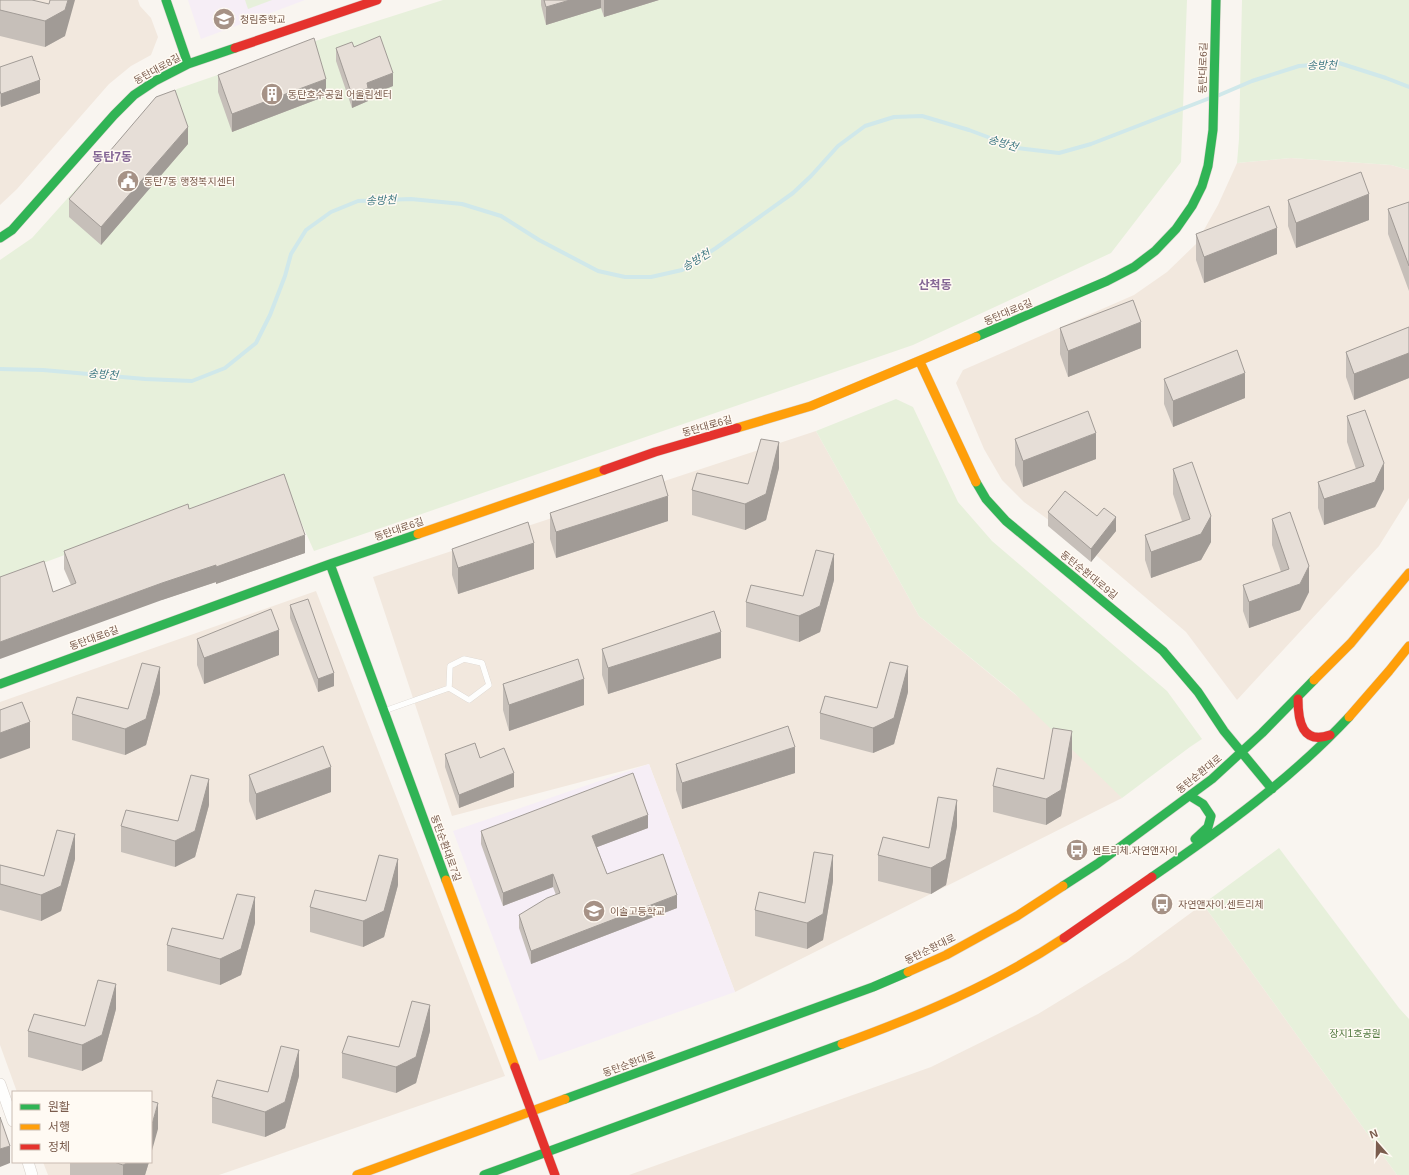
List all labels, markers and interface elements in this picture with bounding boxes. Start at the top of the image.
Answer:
school or university icon: 청림중학교 [211,6,237,32]
place label: 청림중학교 [240,14,286,25]
street label: 동탄대로6길 [1197,42,1209,94]
street label: 동탄대로8길 [132,52,182,86]
water label: 송방천 [1307,59,1339,71]
building icon: 동탄호수공원 어울림센터 [259,81,285,107]
place label: 동탄호수공원 어울림센터 [288,89,392,100]
water label: 송방천 [987,133,1021,154]
district label: 동탄7동 [92,150,132,164]
public building icon: 동탄7동 행정복지센터 [115,168,141,194]
place label: 동탄7동 행정복지센터 [144,176,235,187]
water label: 송방천 [366,193,398,207]
water label: 송방천 [680,246,714,273]
district label: 산척동 [918,278,952,292]
street label: 동탄대로6길 [982,297,1034,327]
water label: 송방천 [87,367,121,381]
street label: 동탄대로6길 [681,414,733,438]
street label: 동탄대로6길 [373,515,425,543]
street label: 동탄순환대로9길 [1058,549,1120,601]
street label: 동탄대로6길 [68,624,120,652]
street label: 동탄순환대로 [1174,752,1224,796]
street label: 동탄순환대로7길 [429,813,463,883]
bus stop icon: 센트리체.자연앤자이 [1064,837,1090,863]
place label: 센트리체.자연앤자이 [1092,845,1178,856]
bus stop icon: 자연앤자이.센트리체 [1149,891,1175,917]
school or university icon: 이솔고등학교 [581,898,607,924]
place label: 자연앤자이.센트리체 [1178,899,1264,910]
place label: 이솔고등학교 [610,906,665,917]
street label: 동탄순환대로 [903,932,957,966]
park label: 장지1호공원 [1329,1028,1381,1039]
street label: 동탄순환대로 [601,1049,657,1079]
legend [12,1091,152,1163]
text: 원활 [48,1100,70,1114]
text: 서행 [48,1120,70,1134]
north arrow [1357,1123,1397,1163]
text: N [1368,1127,1379,1141]
text: 정체 [48,1140,70,1154]

